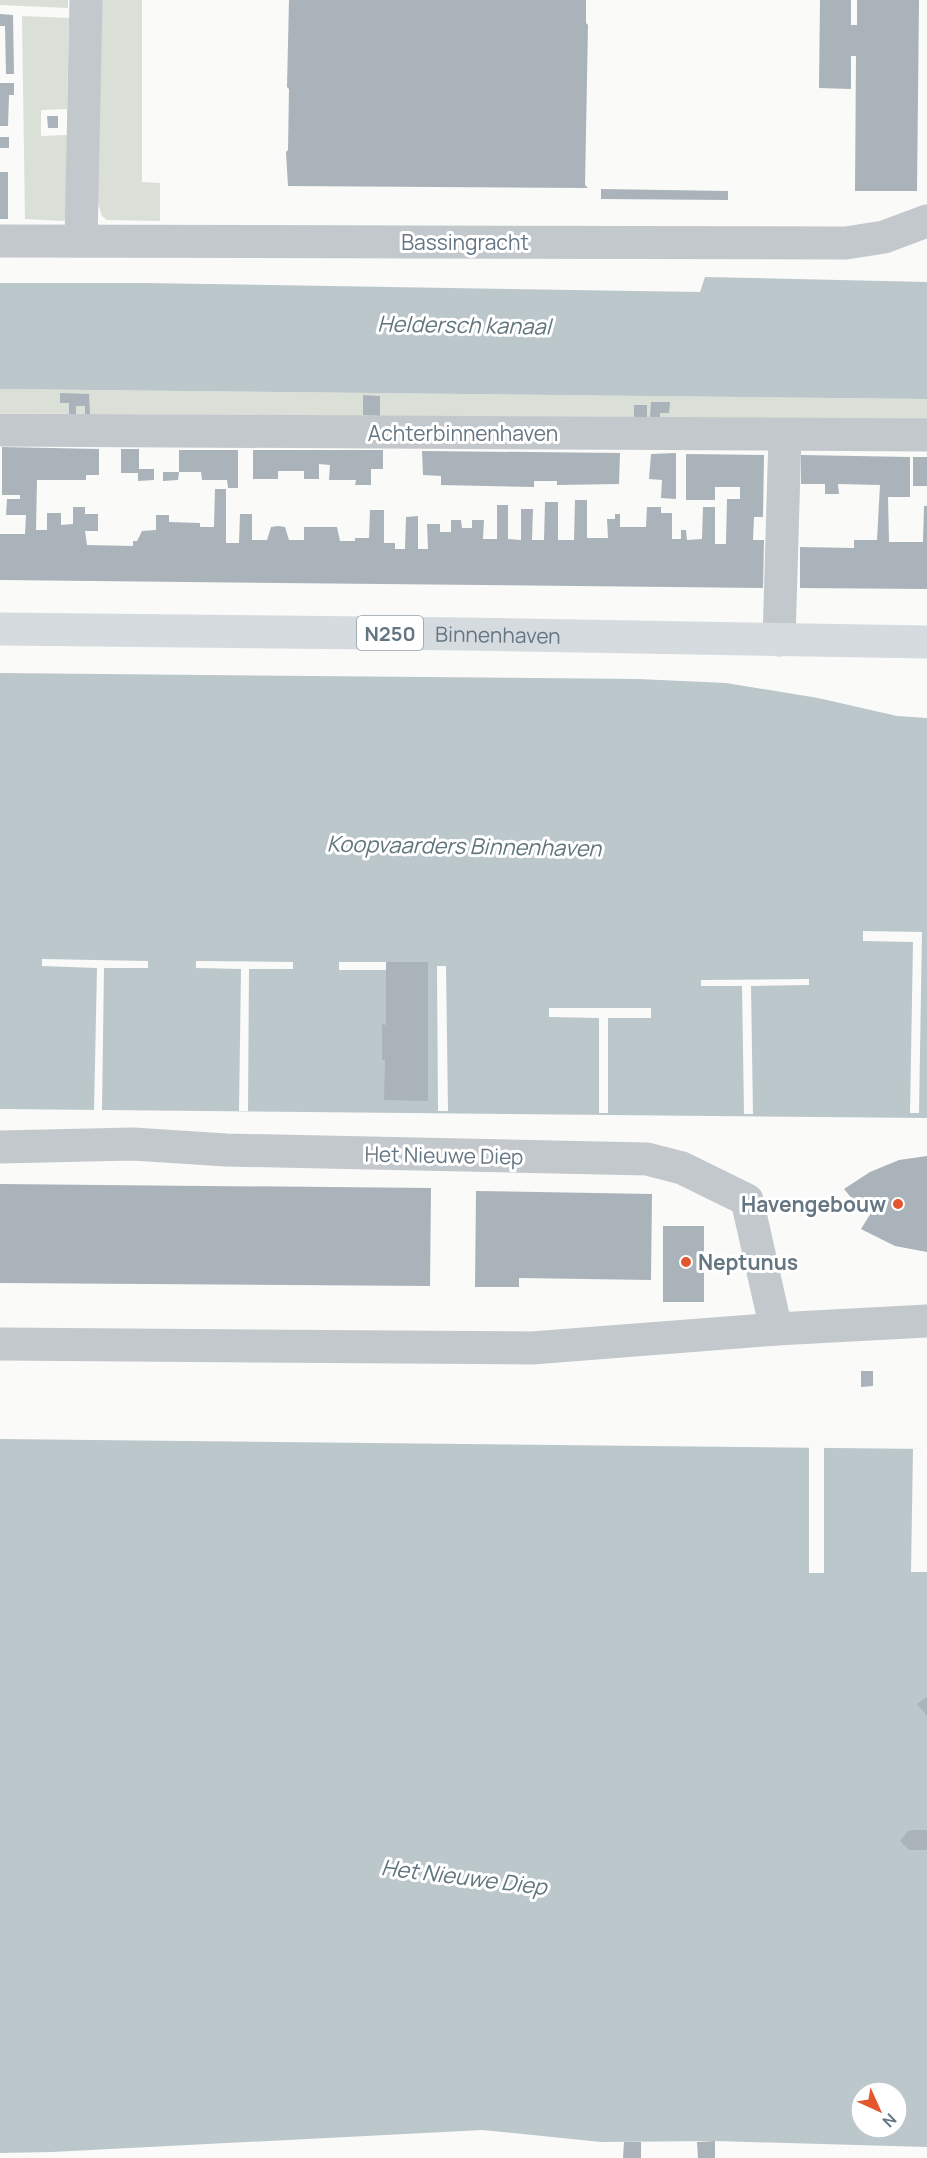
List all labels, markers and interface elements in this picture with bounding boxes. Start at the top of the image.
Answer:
street label: Bassingracht [401,228,529,256]
water label: Heldersch kanaal [377,308,554,342]
street label: Achterbinnenhaven [368,419,558,447]
road number: N250 [357,616,423,650]
street label: Binnenhaven [435,620,561,650]
water label: Koopvaarders Binnenhaven [327,829,602,863]
street label: Het Nieuwe Diep [364,1140,524,1170]
place label: Havengebouw [741,1190,886,1218]
marker: Havengebouw [891,1197,905,1211]
place label: Neptunus [698,1248,798,1276]
marker: Neptunus [679,1255,693,1269]
water label: Het Nieuwe Diep [380,1852,550,1902]
north arrow [849,2080,909,2140]
text: N [878,2109,901,2132]

